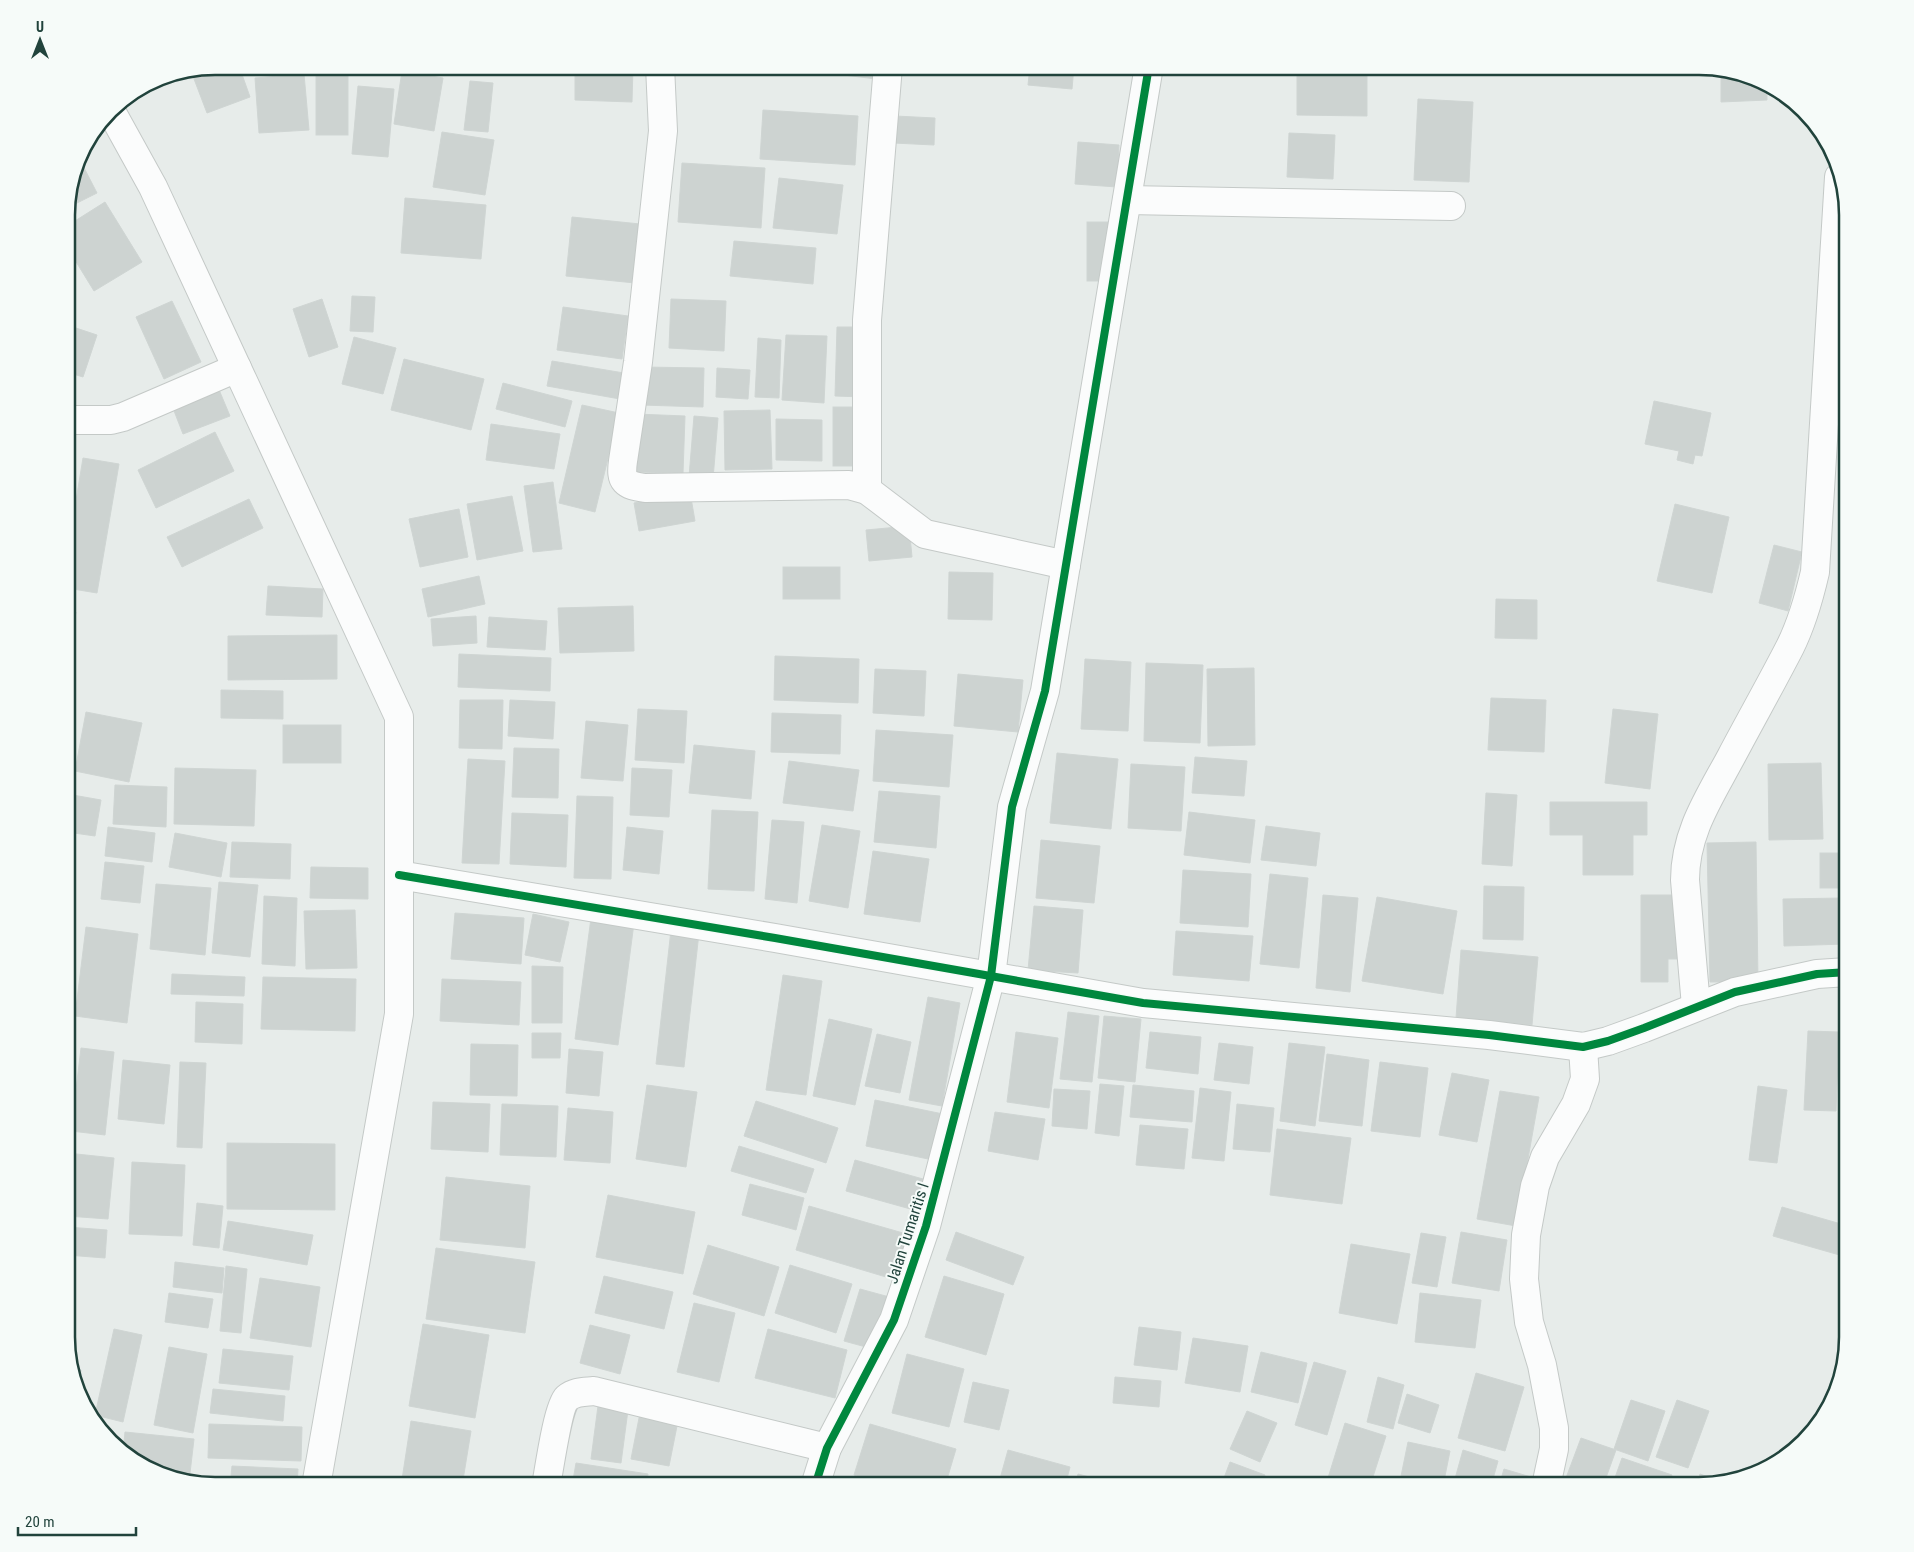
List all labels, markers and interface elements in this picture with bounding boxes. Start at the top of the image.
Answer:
north arrow [15,15,65,65]
text: U [36,19,44,35]
street label: Jalan Tumaritis I [882,1180,933,1286]
scale bar [18,1504,135,1536]
text: 20 m [25,1513,55,1531]

